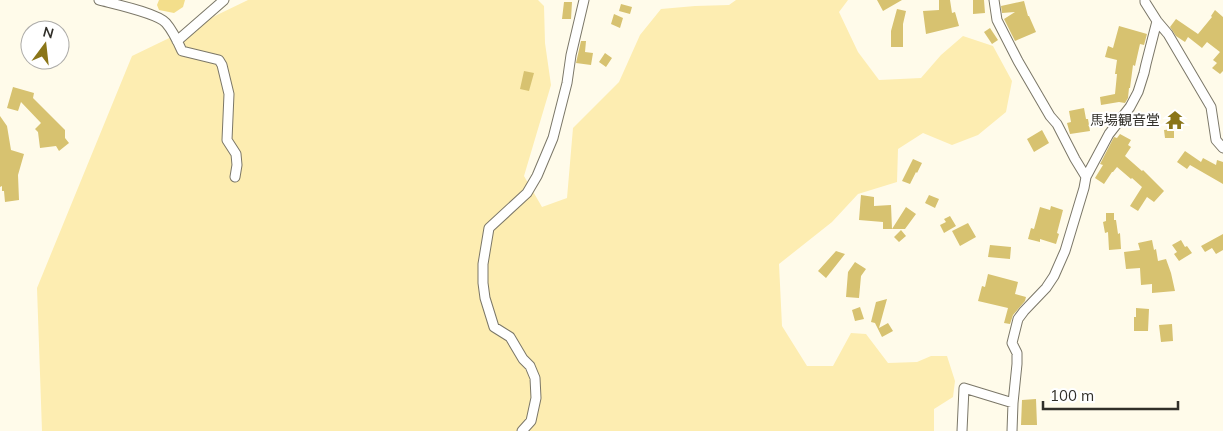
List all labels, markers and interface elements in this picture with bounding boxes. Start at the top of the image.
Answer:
north arrow [20,20,70,70]
text: N [41,22,56,43]
temple icon: 馬場観音堂 [1164,109,1186,131]
place label: 馬場観音堂 [1090,111,1160,129]
scale bar [1043,378,1178,410]
text: 100 m [1050,386,1094,405]

